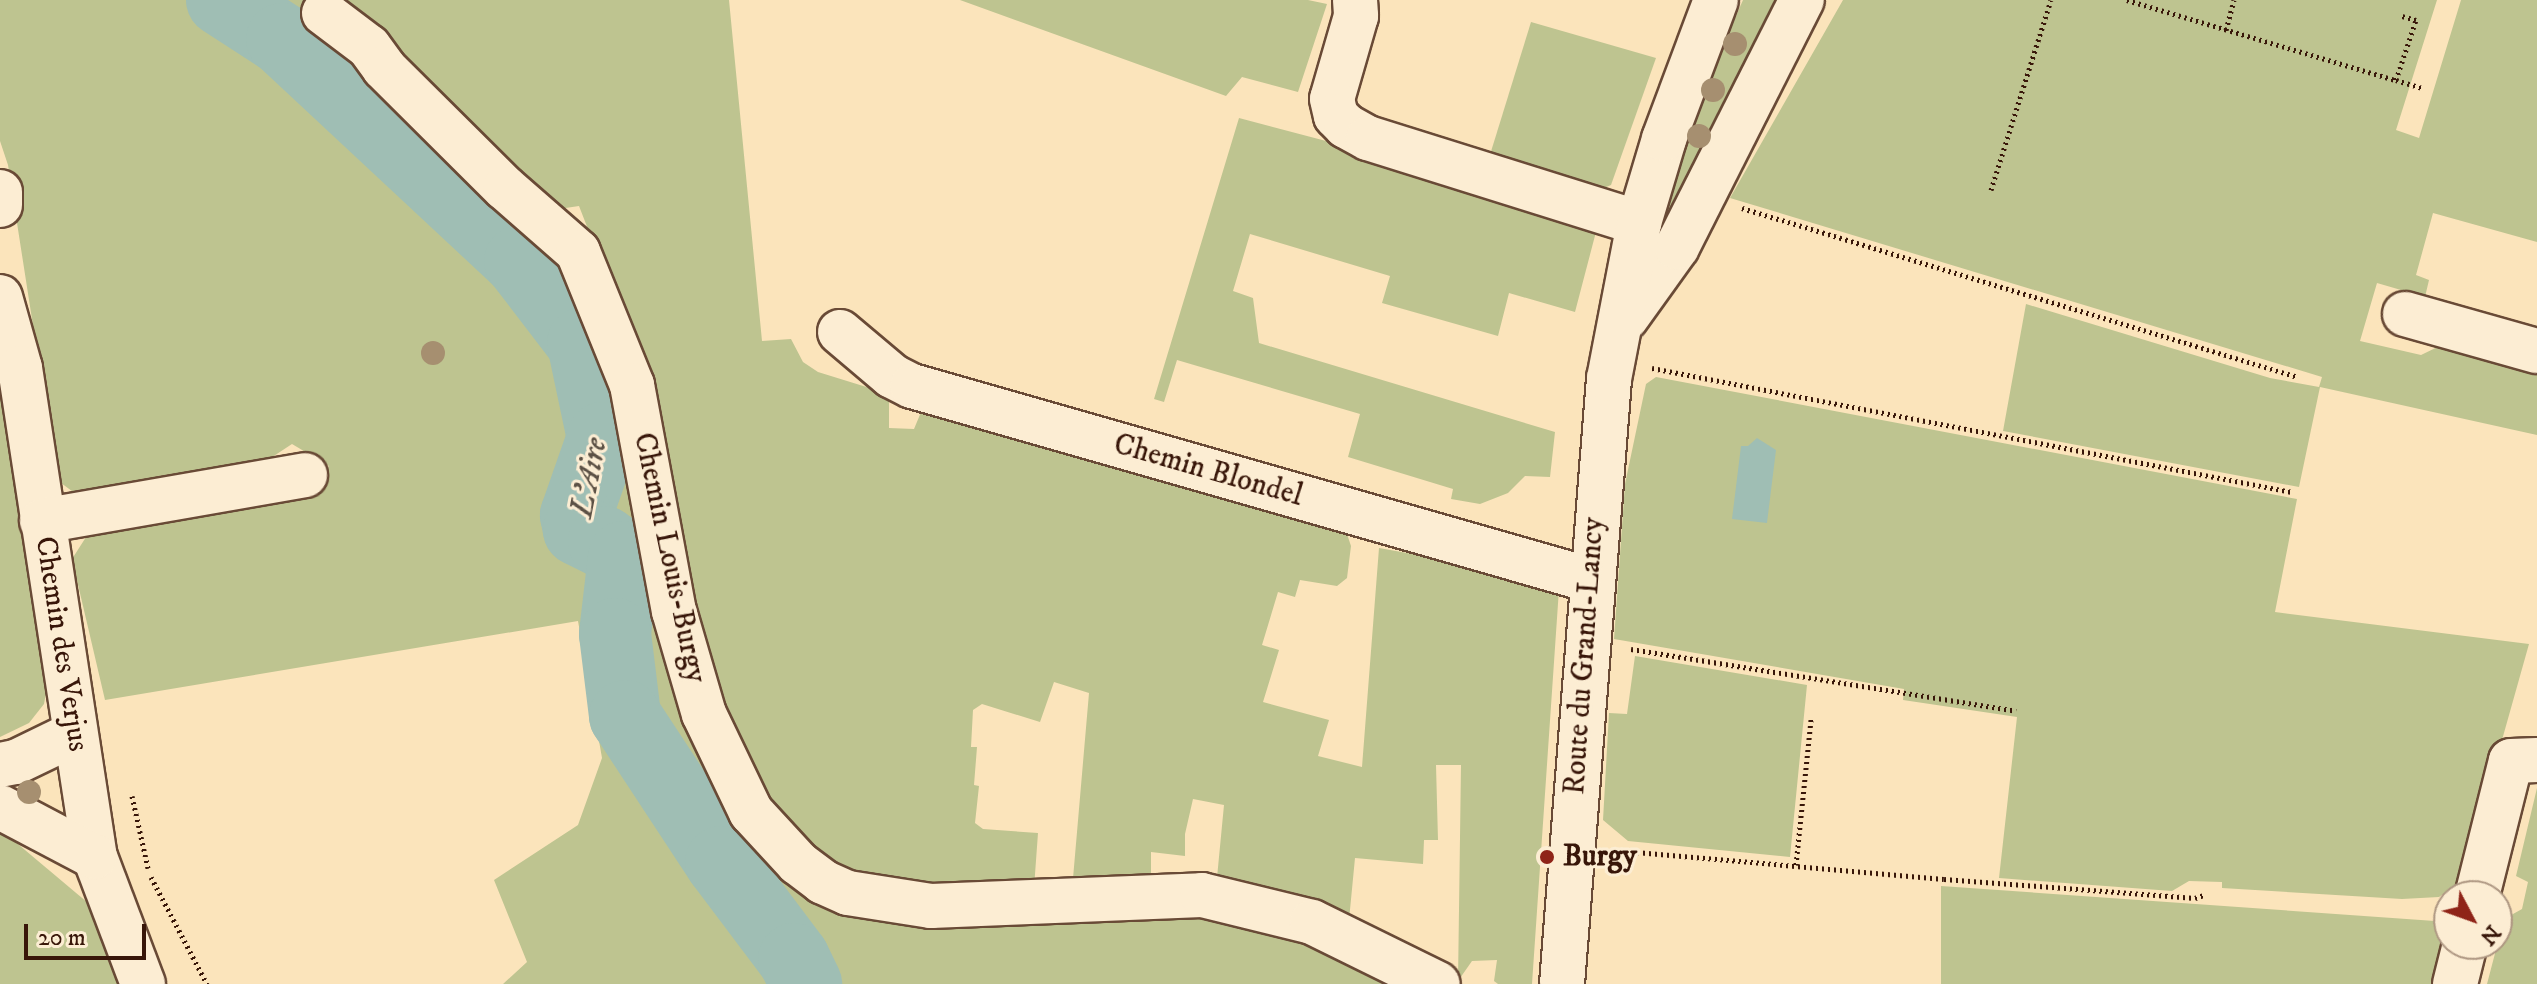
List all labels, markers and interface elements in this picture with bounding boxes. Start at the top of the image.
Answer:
street label: Chemin Blondel [1109,427,1307,515]
street label: Chemin Louis-Burgy [625,430,713,686]
water label: L'Aire [564,435,616,521]
street label: Route du Grand-Lancy [1557,516,1613,796]
street label: Chemin des Verjus [26,534,96,754]
place label: Burgy [1563,839,1637,875]
marker: Burgy [1538,848,1556,866]
north arrow [2433,880,2513,960]
scale bar [28,908,150,958]
text: N [2474,919,2506,950]
text: 20 m [38,923,86,953]

